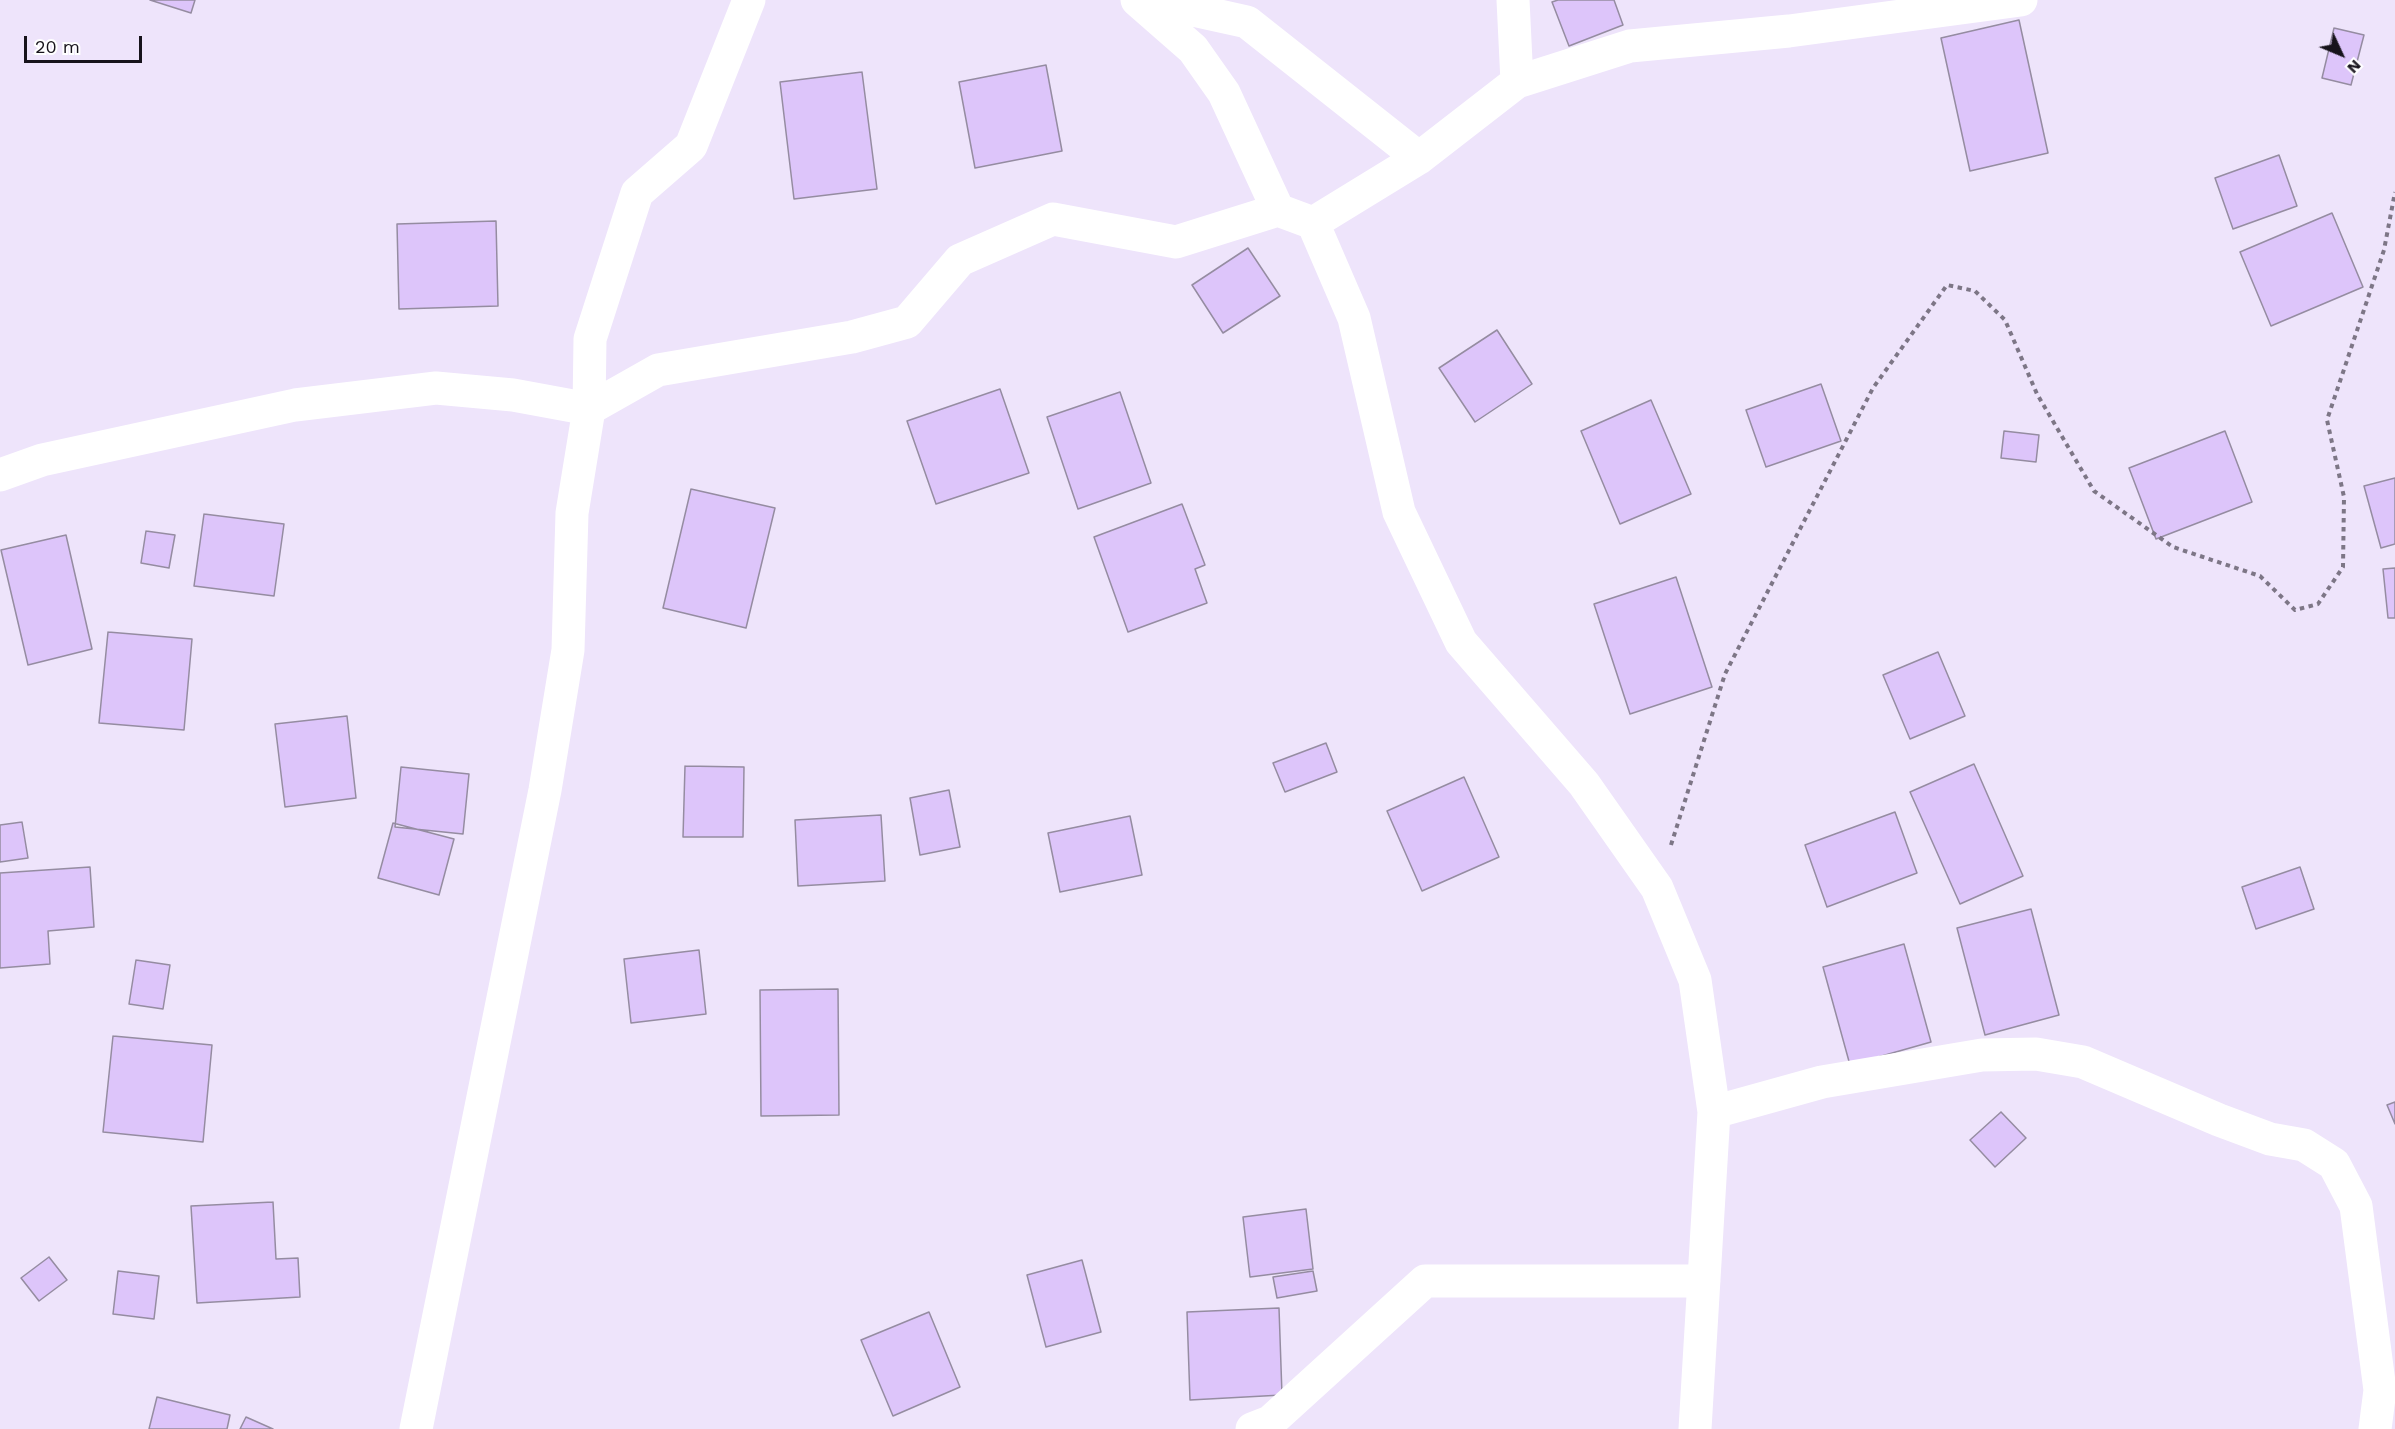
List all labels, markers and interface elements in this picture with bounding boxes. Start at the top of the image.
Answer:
scale bar [27,24,146,62]
north arrow [2311,24,2371,84]
text: 20 m [35,36,80,57]
text: N [2343,56,2365,78]

